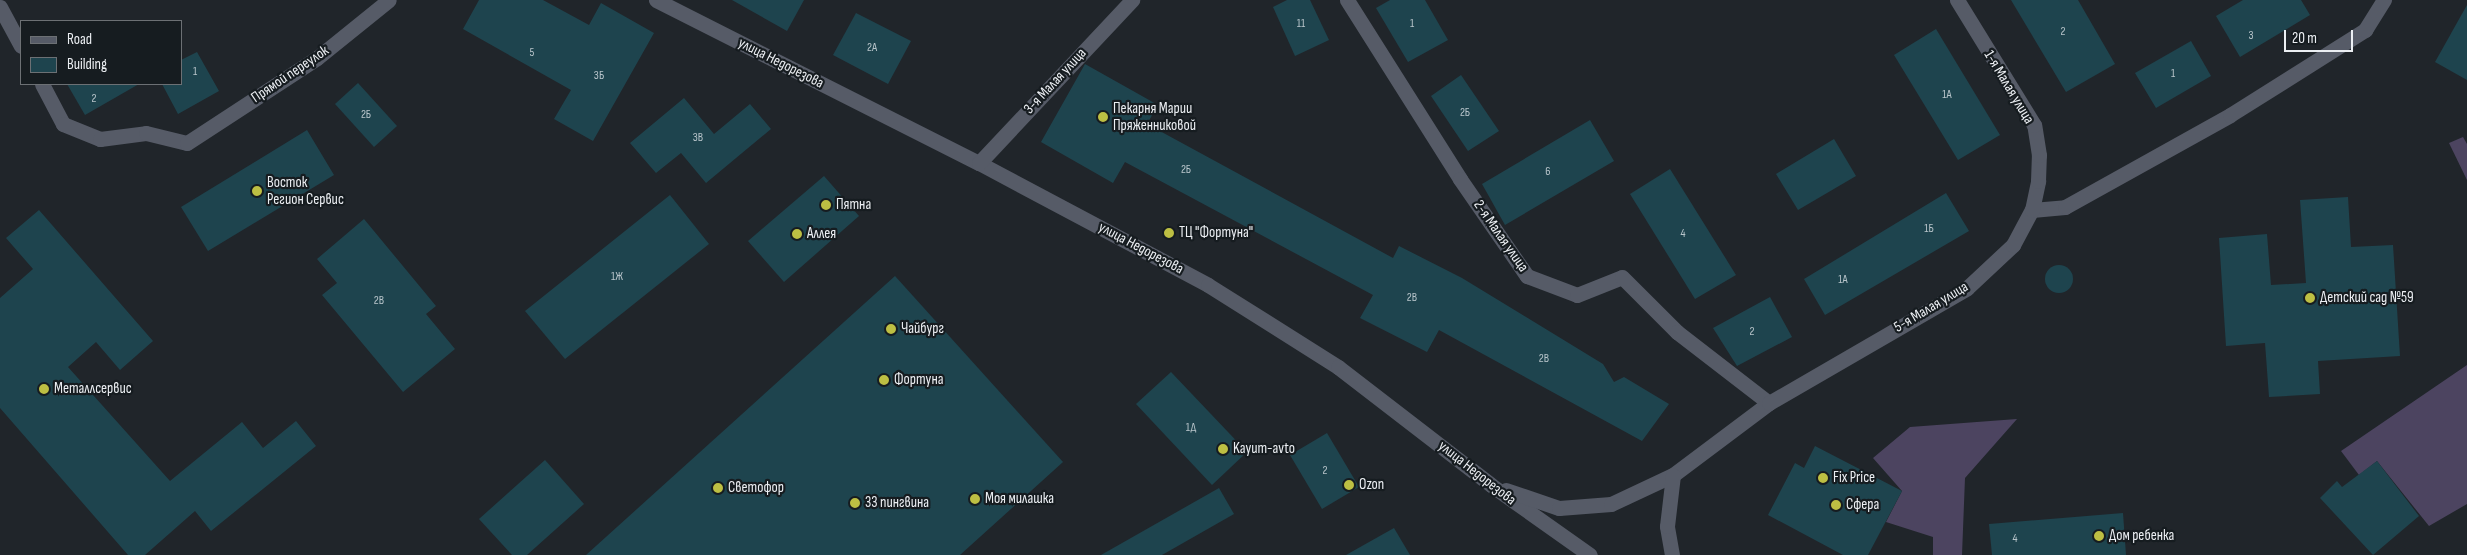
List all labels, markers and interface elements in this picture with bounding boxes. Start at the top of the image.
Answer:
house number: 11 [1297,17,1305,31]
house number: 1 [1410,17,1414,31]
legend [20,20,182,85]
scale bar [2287,20,2356,52]
house number: 2 [2061,25,2065,39]
house number: 3 [2248,29,2254,43]
text: 20 m [2292,29,2317,48]
text: Road [67,30,92,49]
street label: улица Недорезова [735,34,827,92]
house number: 2А [867,41,877,55]
street label: Прямой переулок [248,42,332,106]
street label: 3-я Малая улица [1020,44,1090,118]
house number: 5 [530,46,534,60]
street label: 1-я Малая улица [1980,47,2038,127]
text: Building [67,55,107,74]
house number: 1 [193,65,197,79]
house number: 1 [2171,67,2175,81]
house number: 3Б [594,69,604,83]
house number: 1А [1942,88,1952,102]
house number: 2 [92,92,96,106]
place label: Пекарня Марии Пряженниковой [1113,99,1196,134]
house number: 2Б [1460,106,1470,120]
house number: 2Б [361,108,371,122]
marker: Пекарня Марии Пряженниковой [1097,111,1109,123]
house number: 3В [693,131,703,145]
house number: 2Б [1181,163,1191,177]
house number: 6 [1545,165,1551,179]
place label: Восток Регион Сервис [267,173,344,208]
marker: Восток Регион Сервис [251,185,263,197]
place label: Пятна [836,196,871,214]
street label: 2-я Малая улица [1470,197,1532,275]
marker: Пятна [820,199,832,211]
street label: улица Недорезова [1095,218,1187,278]
house number: 1Б [1924,222,1934,236]
place label: ТЦ "Фортуна" [1179,224,1253,242]
place label: Аллея [807,225,836,243]
marker: ТЦ "Фортуна" [1163,227,1175,239]
house number: 4 [1680,227,1686,241]
marker: Аллея [791,228,803,240]
house number: 1Ж [611,270,623,284]
house number: 1А [1838,273,1848,287]
street label: 5-я Малая улица [1891,278,1971,336]
place label: Детский сад №59 [2320,289,2414,307]
house number: 2В [1407,291,1417,305]
marker: Детский сад №59 [2304,292,2316,304]
house number: 2В [374,294,384,308]
place label: Чайбург [901,320,944,338]
marker: Чайбург [885,323,897,335]
house number: 2 [1750,325,1754,339]
house number: 2В [1539,352,1549,366]
place label: Фортуна [894,371,943,389]
marker: Фортуна [878,374,890,386]
place label: Металлсервис [54,380,132,398]
marker: Металлсервис [38,383,50,395]
house number: 1Д [1186,421,1196,435]
street label: улица Недорезова [1435,437,1519,509]
place label: Kayum-avto [1233,440,1295,458]
marker: Kayum-avto [1217,443,1229,455]
house number: 2 [1323,464,1327,478]
place label: Fix Price [1833,469,1875,487]
marker: Fix Price [1817,472,1829,484]
place label: Ozon [1359,476,1384,494]
place label: Светофор [728,479,784,497]
marker: Ozon [1343,479,1355,491]
marker: Светофор [712,482,724,494]
place label: Моя милашка [985,490,1054,508]
marker: Моя милашка [969,493,981,505]
place label: 33 пингвина [865,494,929,512]
place label: Сфера [1846,496,1879,514]
marker: 33 пингвина [849,497,861,509]
marker: Сфера [1830,499,1842,511]
place label: Дом ребенка [2109,527,2174,545]
marker: Дом ребенка [2093,530,2105,542]
house number: 4 [2012,532,2018,546]

